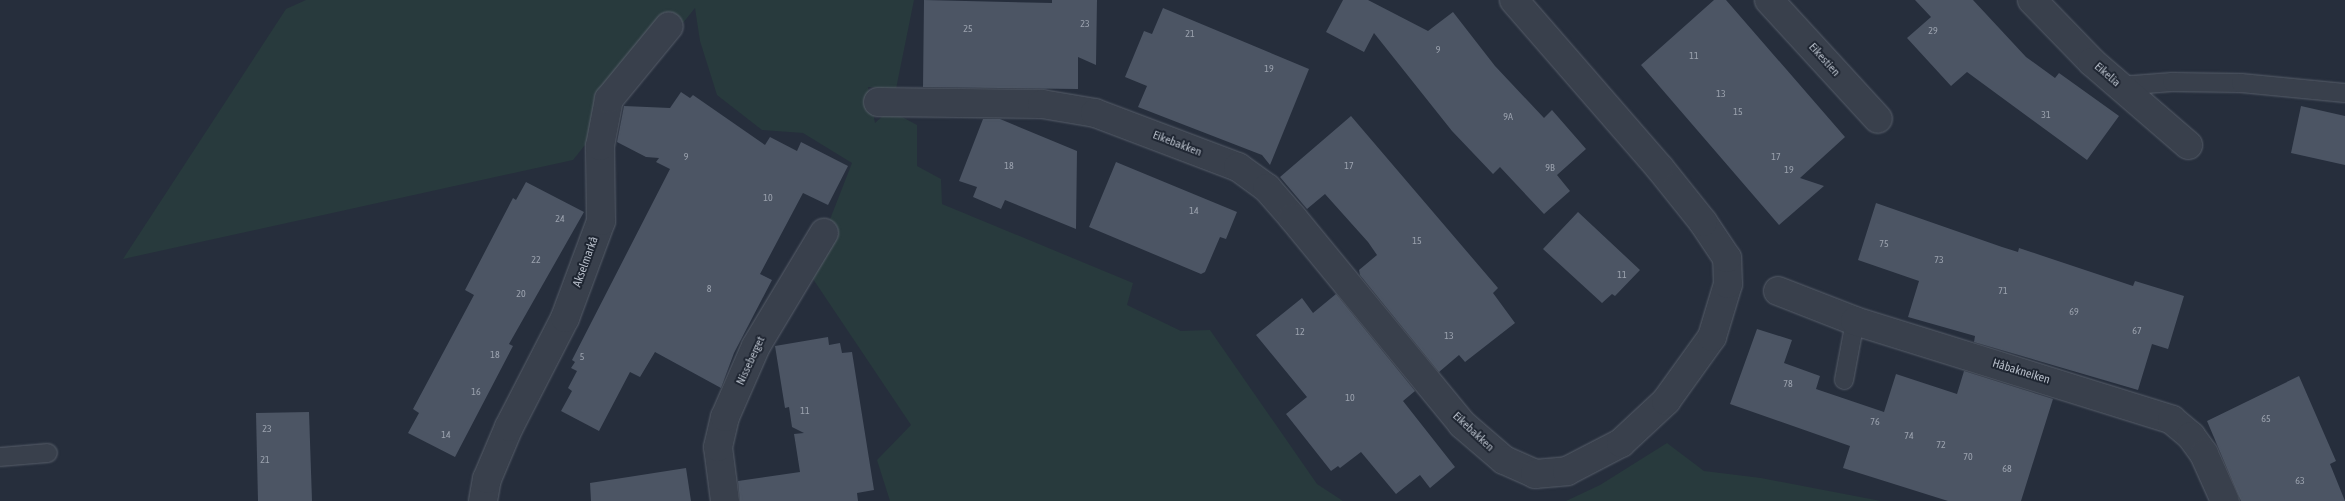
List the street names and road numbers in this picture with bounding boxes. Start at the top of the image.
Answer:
street label: Eikestien [1805,40,1843,80]
street label: Eikelia [2091,60,2123,90]
street label: Eikebakken [1151,128,1203,160]
street label: Akselmarkå [570,235,602,289]
street label: Nisseberget [734,334,768,388]
street label: Håbakneiken [1990,356,2052,388]
street label: Eikebakken [1449,409,1497,455]

